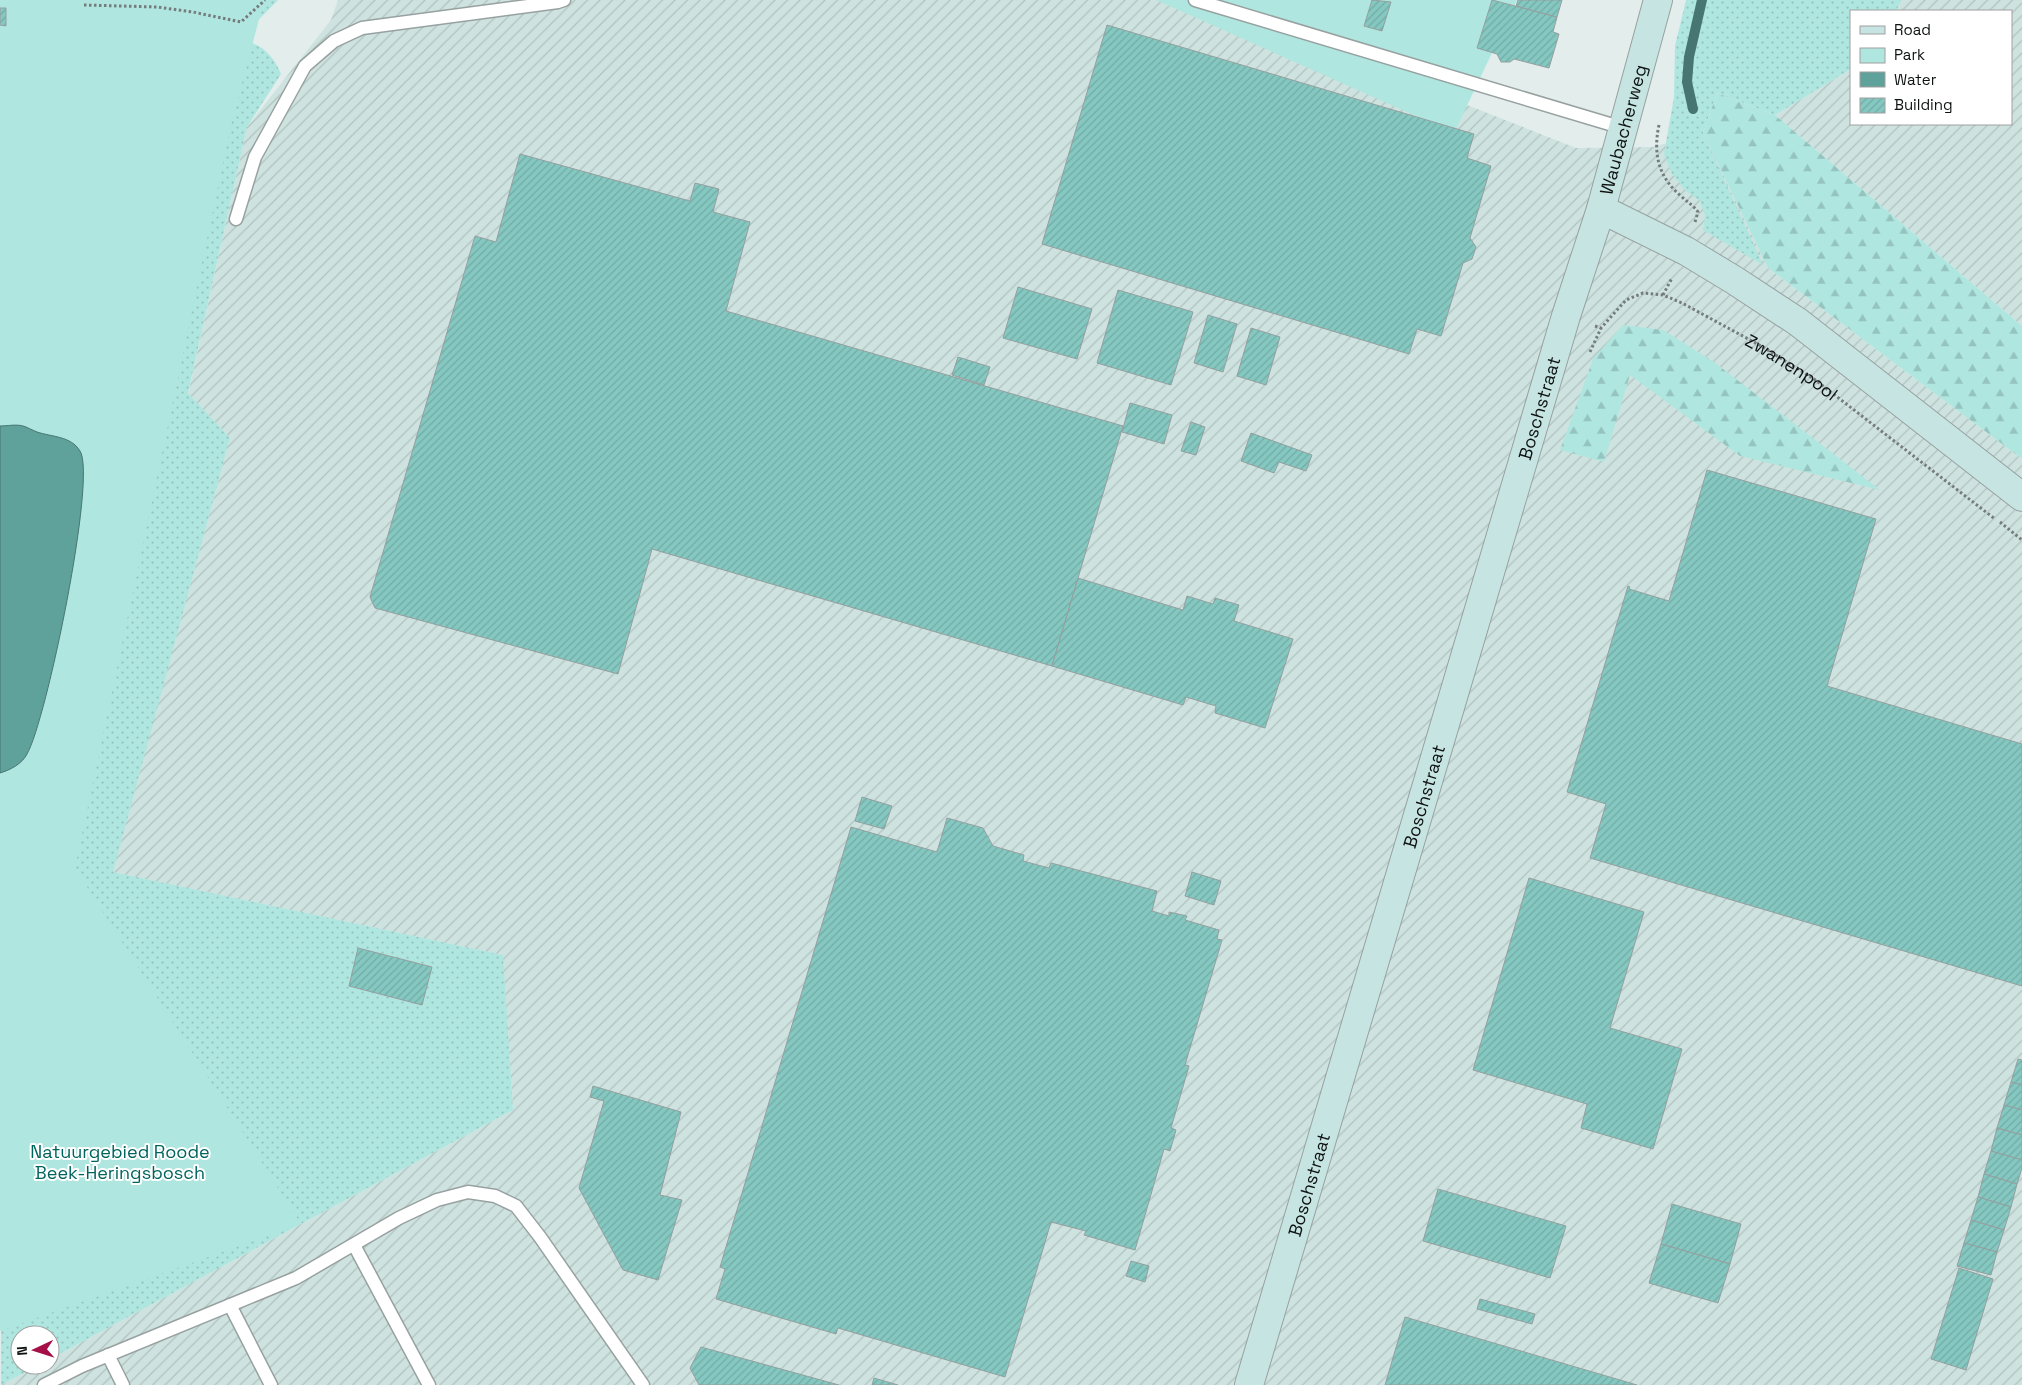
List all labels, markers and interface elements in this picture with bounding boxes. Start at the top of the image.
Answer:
legend [1850,10,2012,125]
text: Road [1894,20,1931,39]
text: Park [1894,45,1925,64]
street label: Waubacherweg [1594,62,1651,197]
text: Water [1894,70,1937,89]
text: Building [1894,95,1953,114]
street label: Zwanenpool [1742,328,1843,405]
street label: Boschstraat [1512,354,1565,463]
street label: Boschstraat [1397,742,1450,851]
street label: Boschstraat [1282,1130,1335,1239]
park label: Natuurgebied Roode Beek-Heringsbosch [30,1140,210,1184]
north arrow [10,1325,60,1375]
text: N [13,1346,31,1356]

